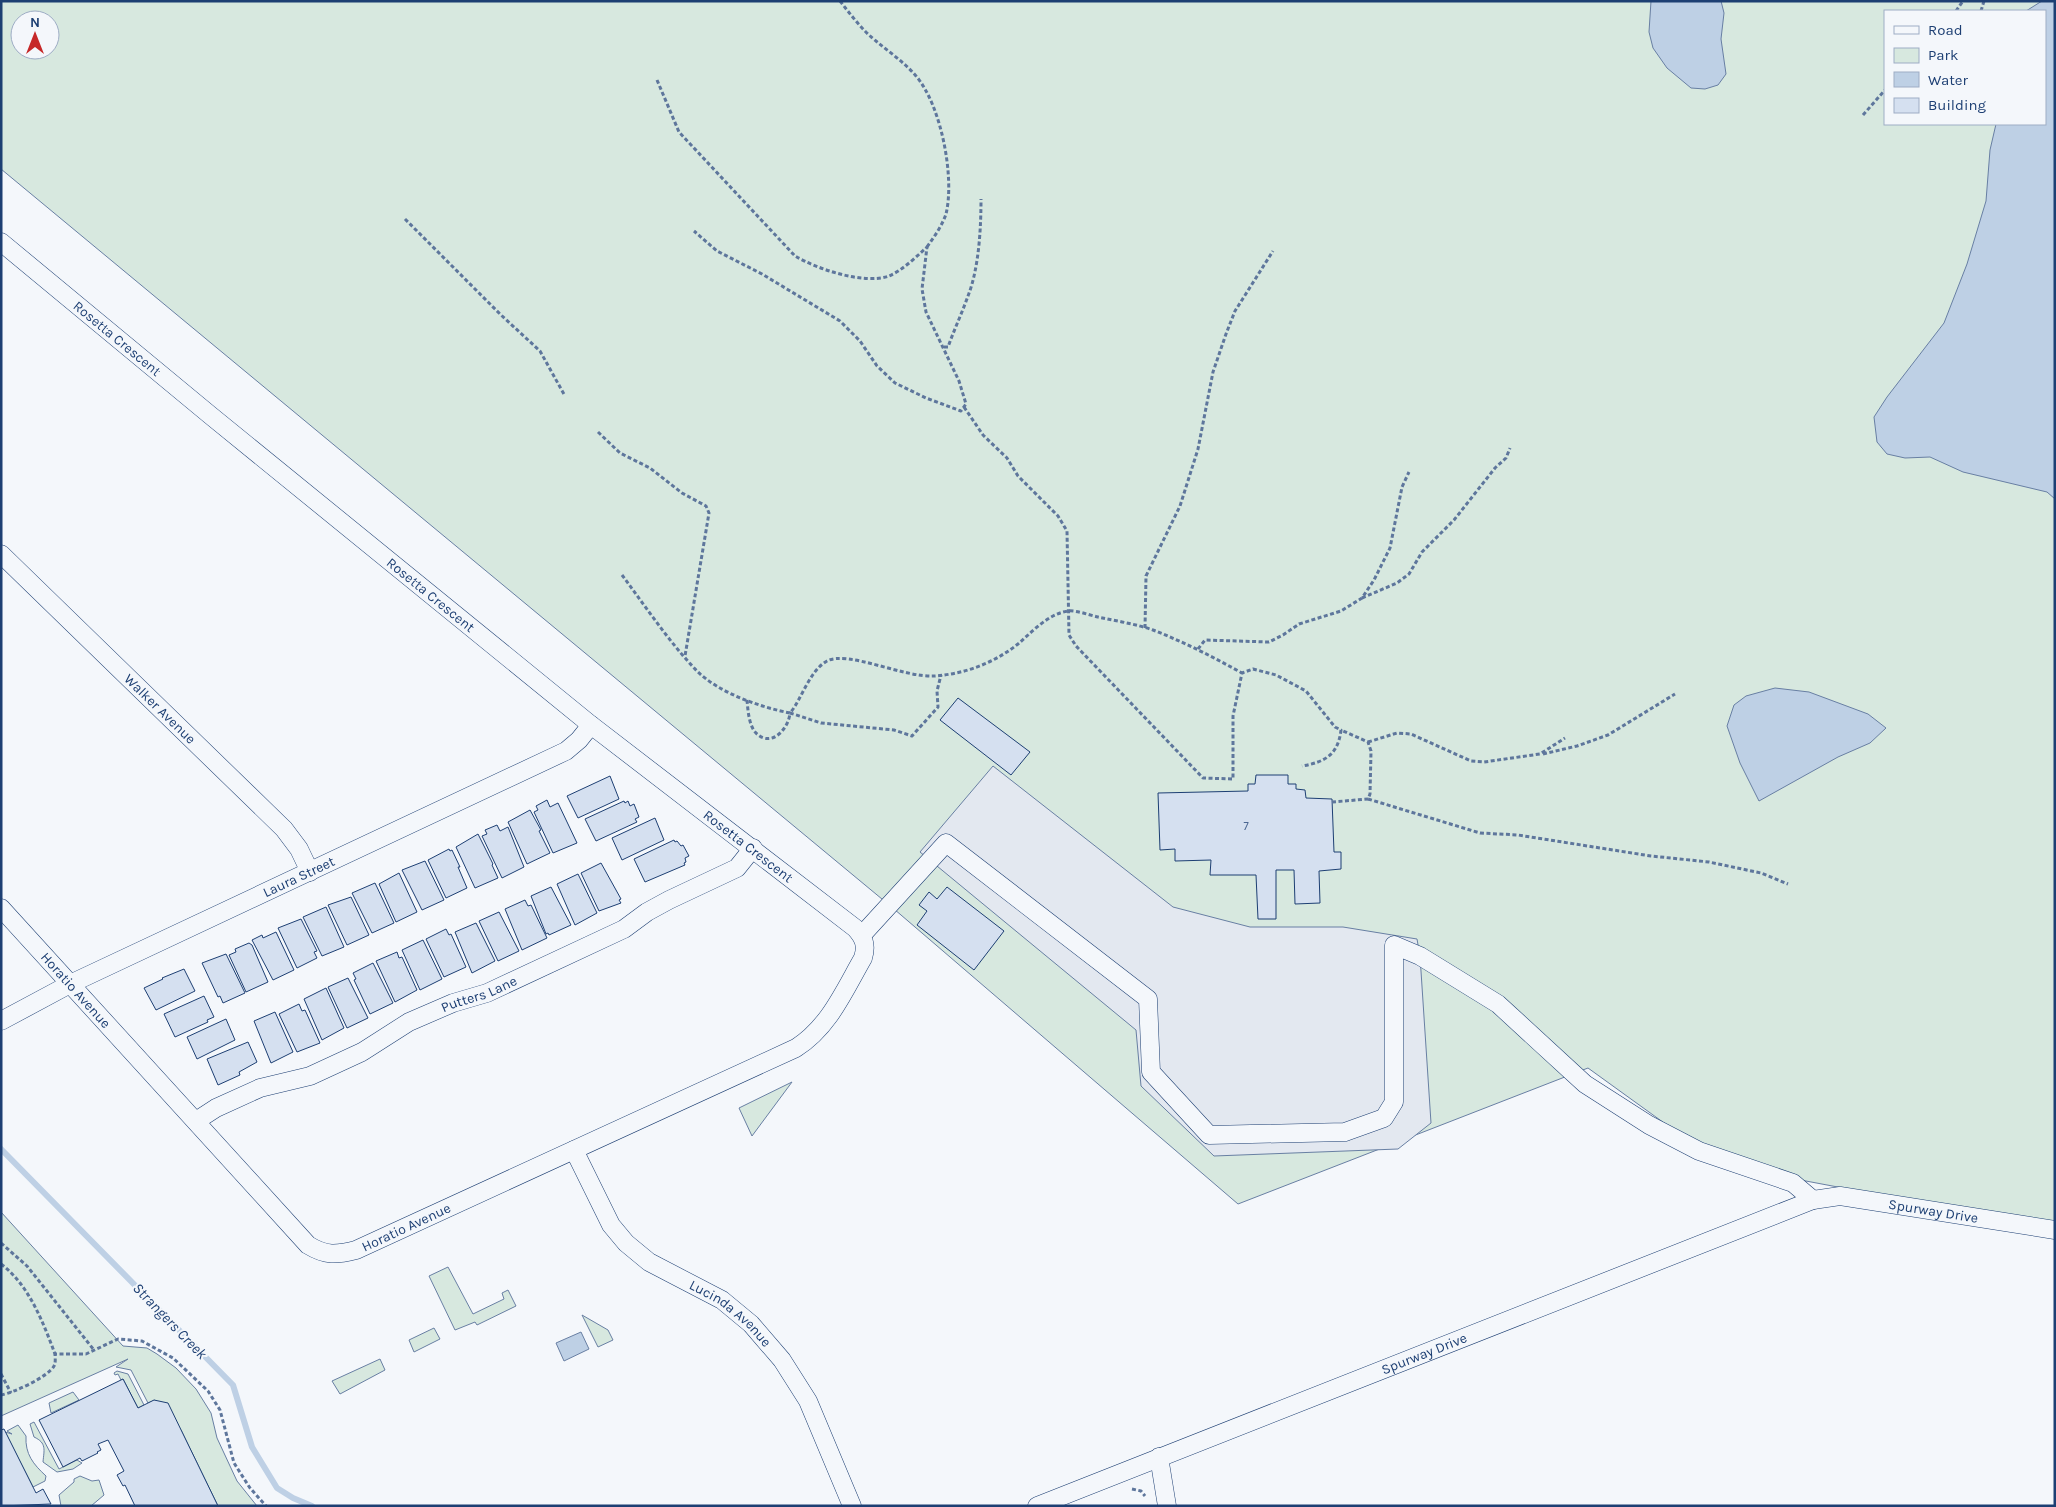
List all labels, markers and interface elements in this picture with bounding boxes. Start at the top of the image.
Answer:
north arrow [10,10,60,60]
legend [1884,10,2046,125]
text: N [30,14,40,31]
text: Road [1928,21,1963,39]
text: Park [1928,46,1958,64]
text: Water [1928,71,1969,89]
text: Building [1928,96,1986,114]
street label: Rosetta Crescent [70,297,164,380]
street label: Rosetta Crescent [383,554,478,636]
street label: Walker Avenue [120,670,199,748]
street label: Rosetta Crescent [700,807,796,886]
house number: 7 [1243,820,1249,833]
street label: Laura Street [260,853,338,901]
street label: Horatio Avenue [37,949,114,1032]
street label: Putters Lane [438,972,520,1016]
street label: Spurway Drive [1887,1196,1979,1227]
street label: Horatio Avenue [359,1199,453,1255]
street label: Lucinda Avenue [686,1277,775,1351]
water label: Strangers Creek [129,1279,211,1363]
street label: Spurway Drive [1379,1329,1469,1378]

